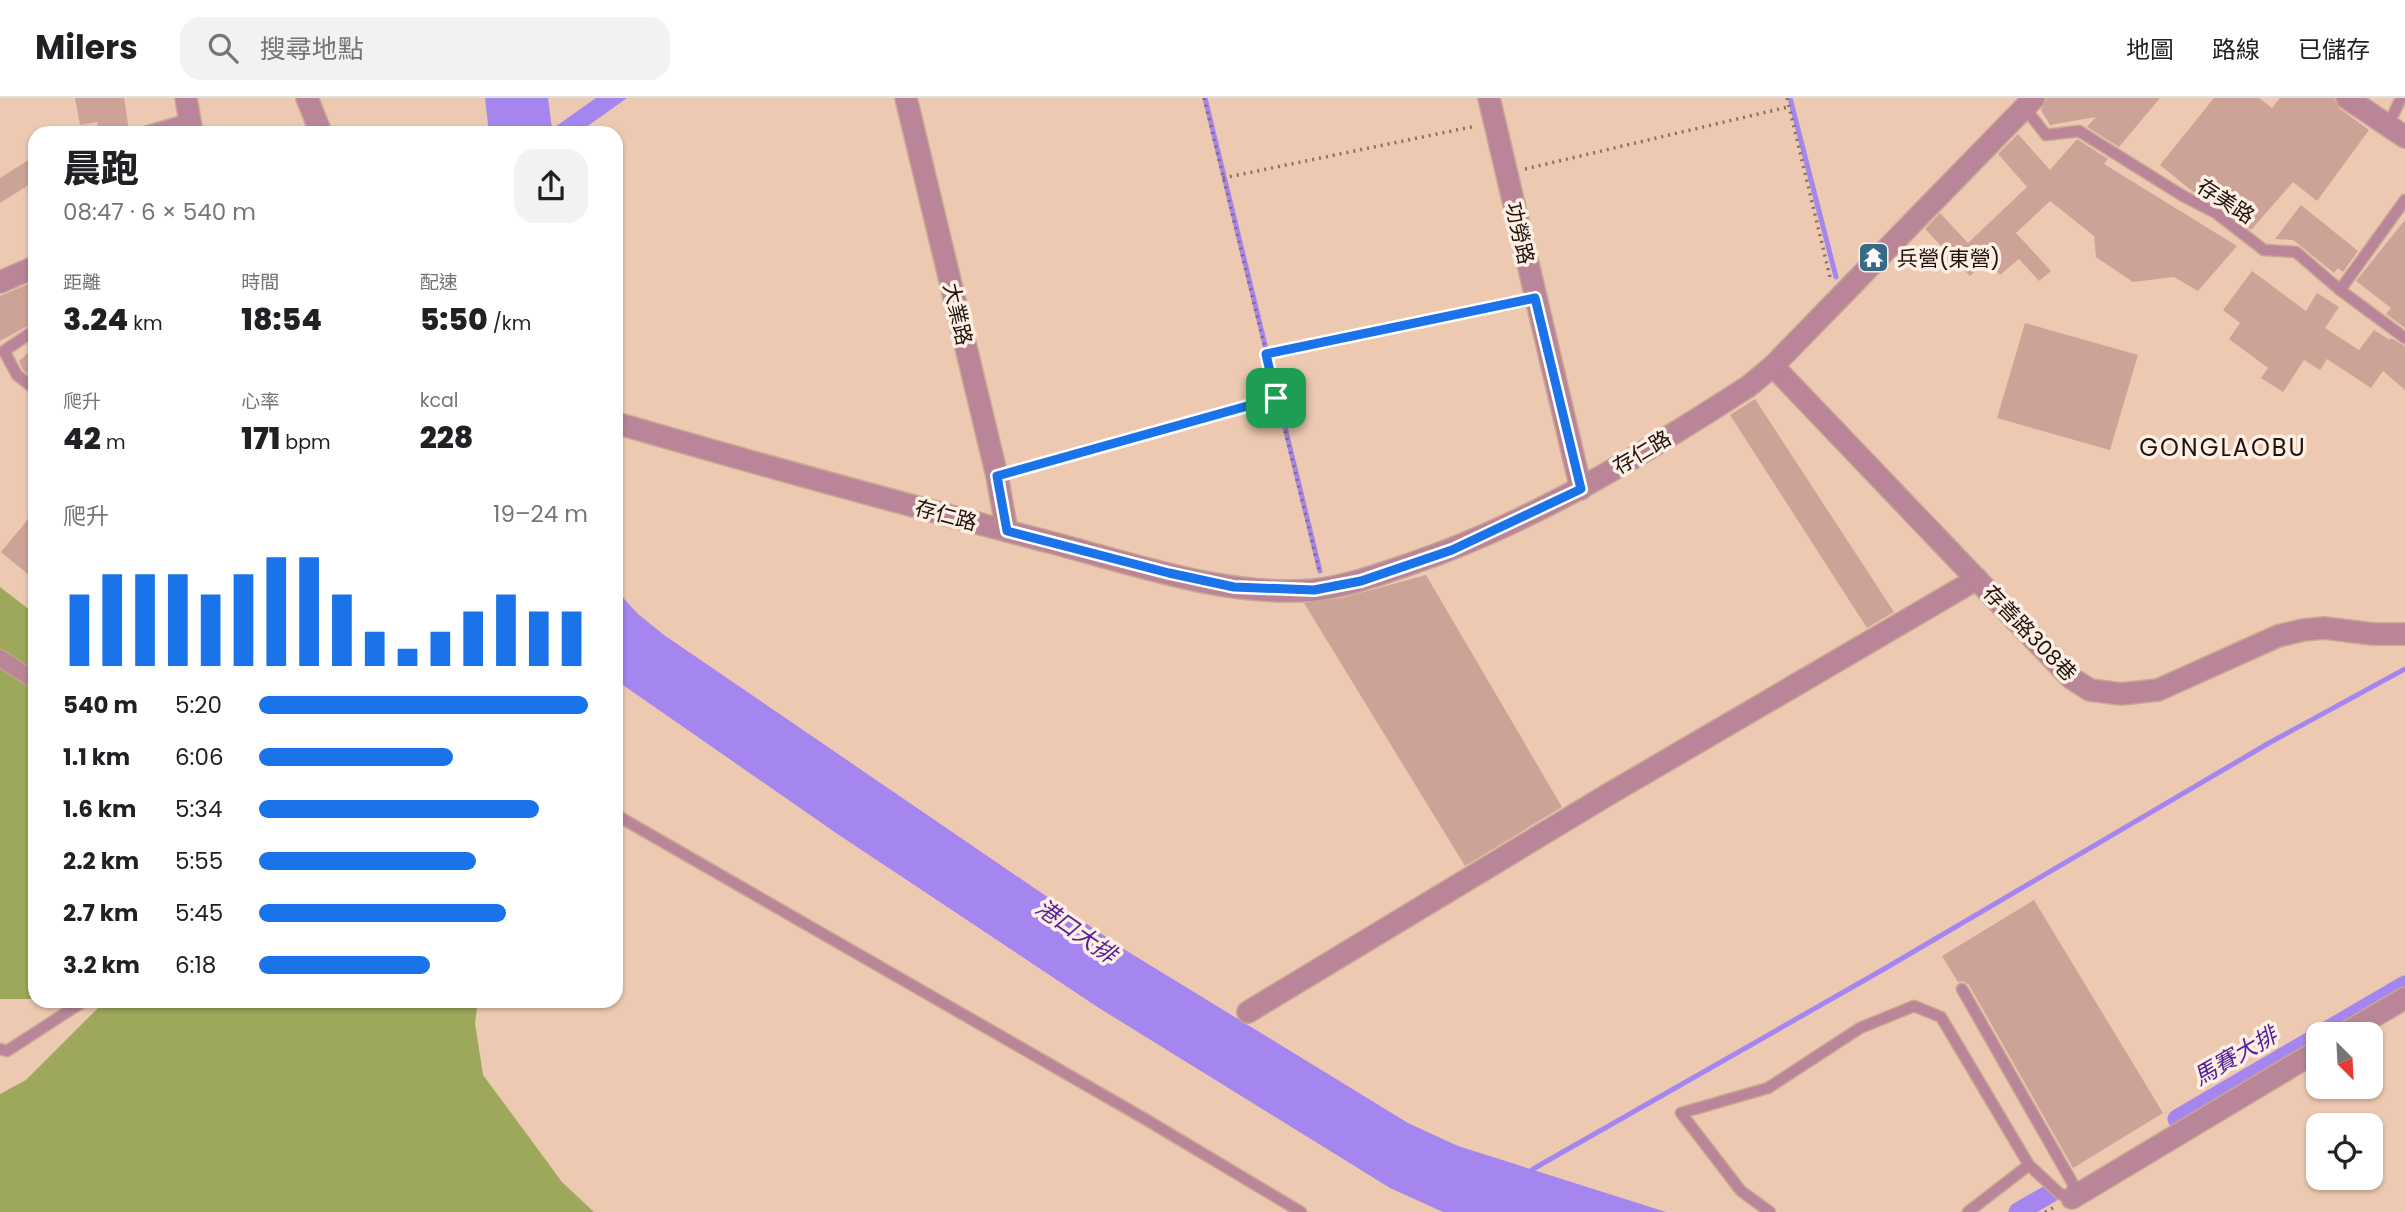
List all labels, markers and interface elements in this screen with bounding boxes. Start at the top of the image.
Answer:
search box [180,17,670,80]
text: Milers [35,24,138,71]
icon: search [204,29,242,67]
text: 搜尋地點 [260,31,364,67]
text: 地圖 [2126,33,2174,66]
text: 路線 [2212,33,2260,66]
text: 已儲存 [2298,33,2370,66]
text: 晨跑 [63,142,139,195]
button: share [514,149,588,223]
street label: 存美路 [2192,172,2260,230]
text: 08:47 · 6 × 540 m [63,196,256,228]
street label: 功勞路 [1499,199,1541,267]
temple icon: 兵營(東營) [1857,241,1891,275]
place label: 兵營(東營) [1897,244,2000,273]
text: 距離 [63,269,101,296]
text: 時間 [241,269,279,296]
text: 配速 [420,269,458,296]
street label: 大業路 [937,280,979,348]
text: 3.24 [63,298,128,341]
text: 18:54 [241,298,322,341]
text: 5:50 [420,298,488,341]
text: km [128,310,163,337]
text: /km [488,310,531,337]
pin [1246,368,1306,428]
icon: arrive [1257,379,1295,417]
text: kcal [420,387,459,414]
text: 爬升 [63,388,101,415]
text: 心率 [241,388,279,415]
text: 228 [420,416,473,459]
text: 42 [63,417,101,460]
text: 171 [241,417,280,460]
street label: 存仁路 [1608,423,1676,481]
text: m [101,429,125,456]
text: bpm [280,429,331,456]
district label: GONGLAOBU [2139,431,2307,464]
street label: 存仁路 [912,493,980,537]
text: 19–24 m [493,498,588,530]
text: 爬升 [63,500,109,532]
street label: 存善路308巷 [1977,579,2083,687]
text: 540 m [63,689,138,721]
text: 5:20 [175,689,222,721]
text: 1.1 km [63,741,130,773]
text: 6:06 [175,741,224,773]
text: 1.6 km [63,793,136,825]
text: 5:34 [175,793,222,825]
text: 2.2 km [63,845,139,877]
text: 5:55 [175,845,223,877]
water label: 港口大排 [1029,892,1125,972]
text: 2.7 km [63,897,138,929]
text: 5:45 [175,897,223,929]
text: 3.2 km [63,949,140,981]
text: 6:18 [175,949,216,981]
water label: 馬賽大排 [2187,1018,2285,1093]
north arrow [2306,1022,2384,1099]
map controls [2306,1022,2383,1190]
button: locate [2306,1113,2383,1190]

